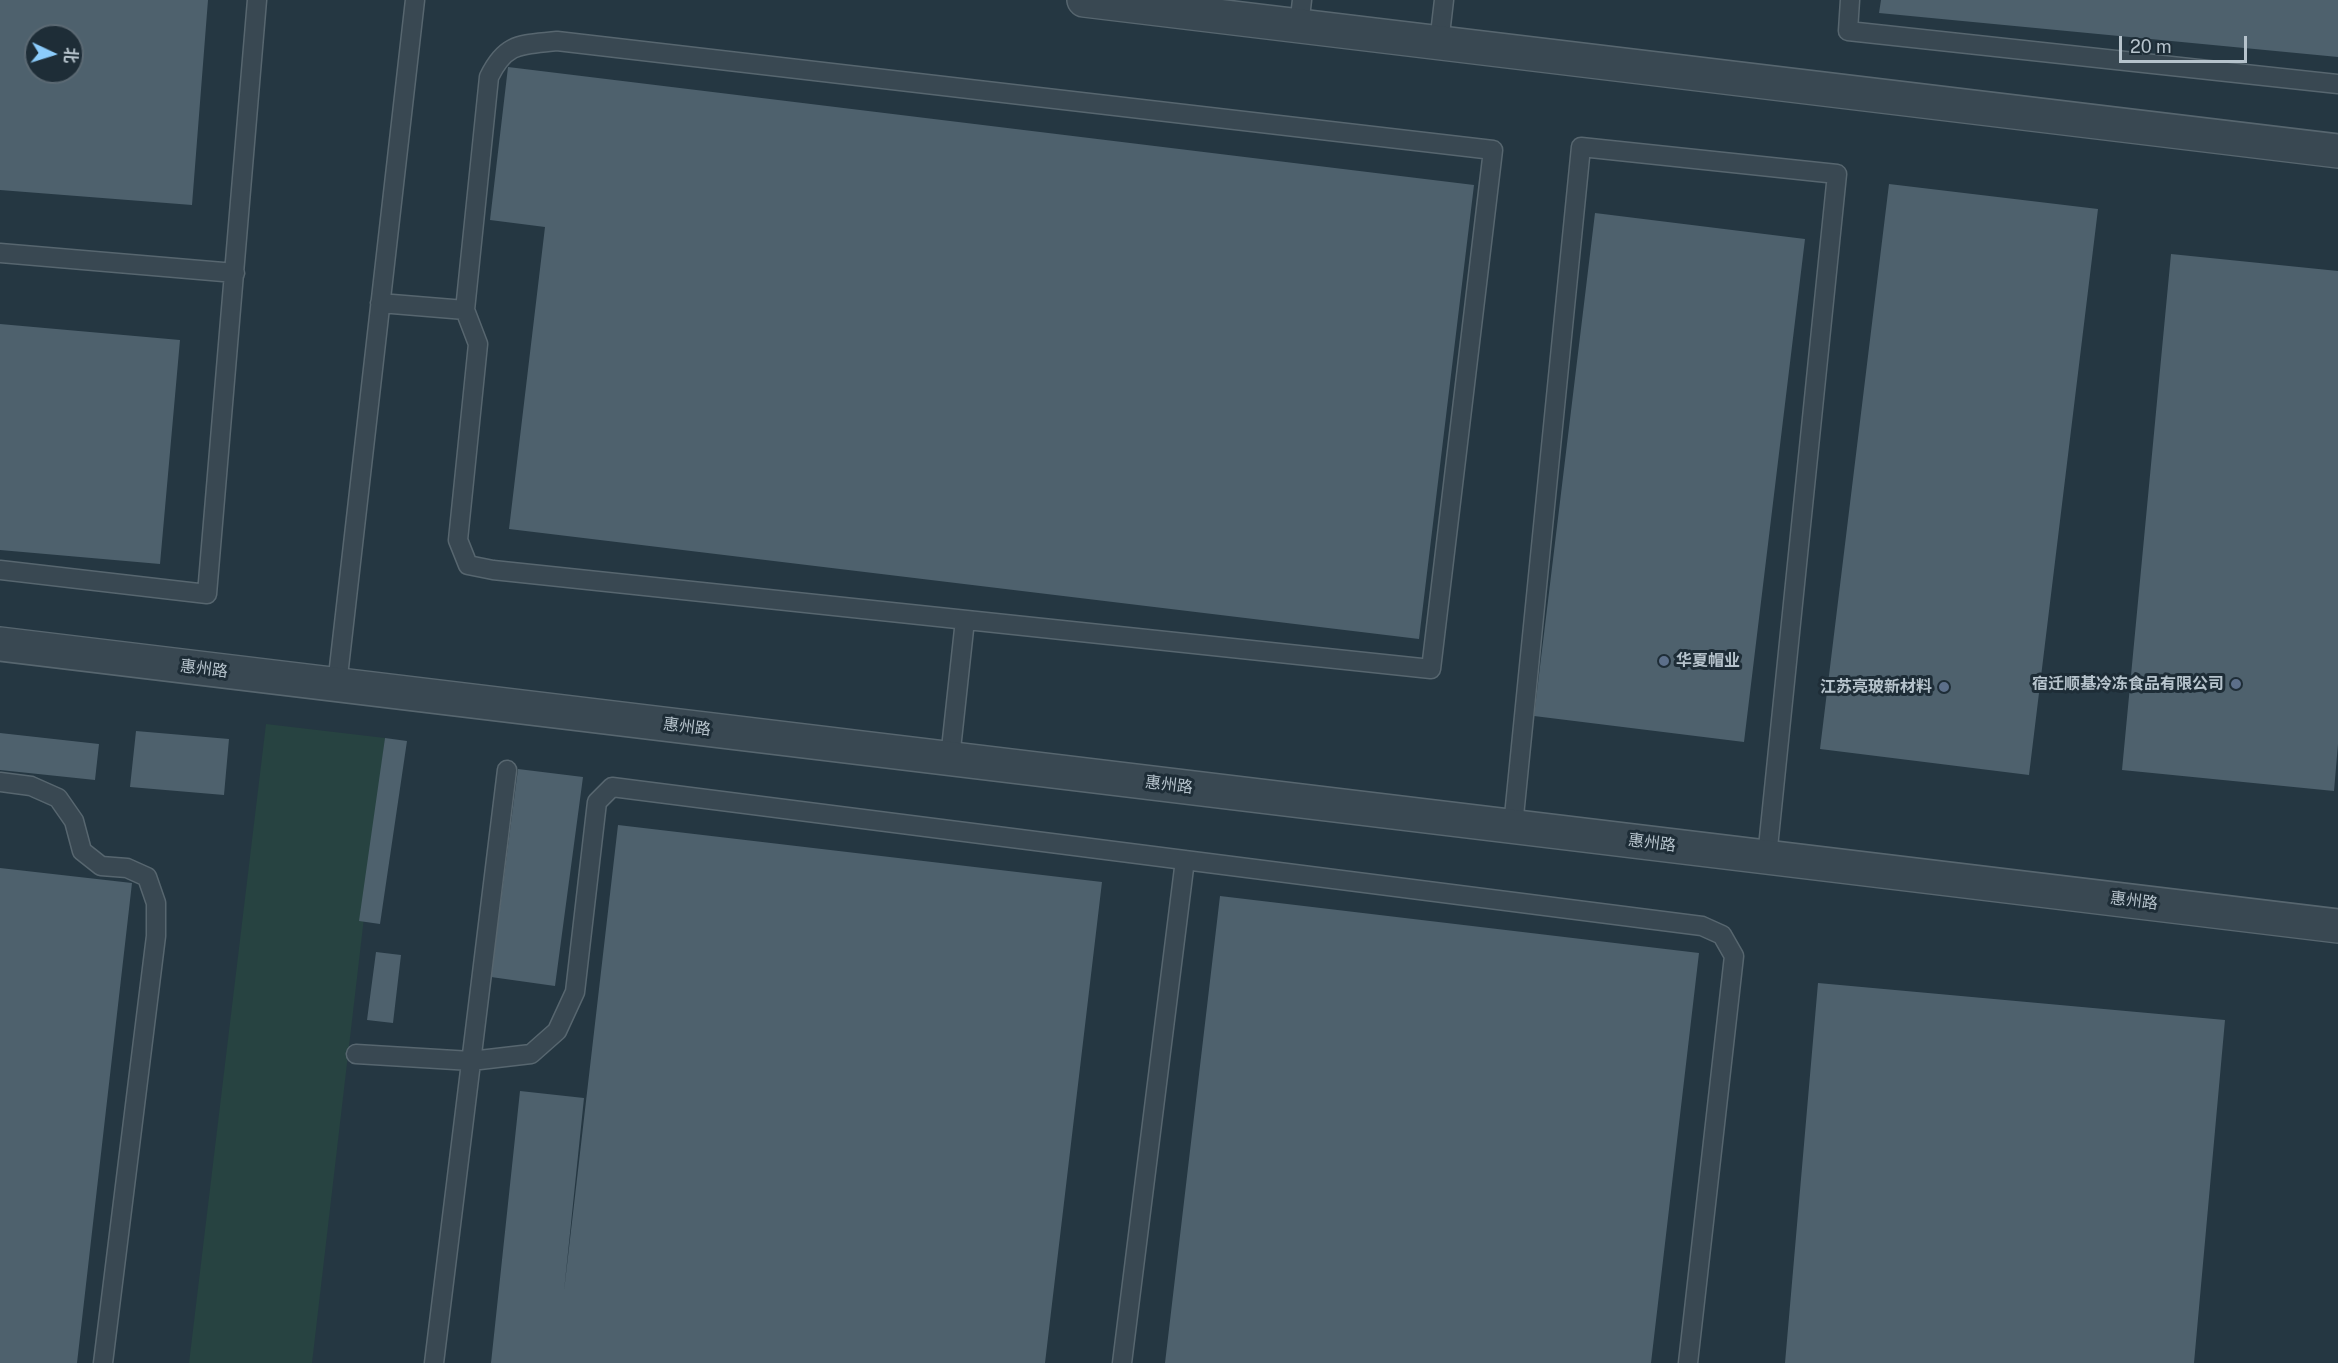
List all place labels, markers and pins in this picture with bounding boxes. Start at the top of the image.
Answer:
place label: 华夏帽业 [1676,651,1740,671]
marker: 华夏帽业 [1657,654,1671,668]
place label: 宿迁顺基冷冻食品有限公司 [2032,674,2224,694]
place label: 江苏亮玻新材料 [1820,677,1932,697]
marker: 宿迁顺基冷冻食品有限公司 [2229,677,2243,691]
marker: 江苏亮玻新材料 [1937,680,1951,694]

